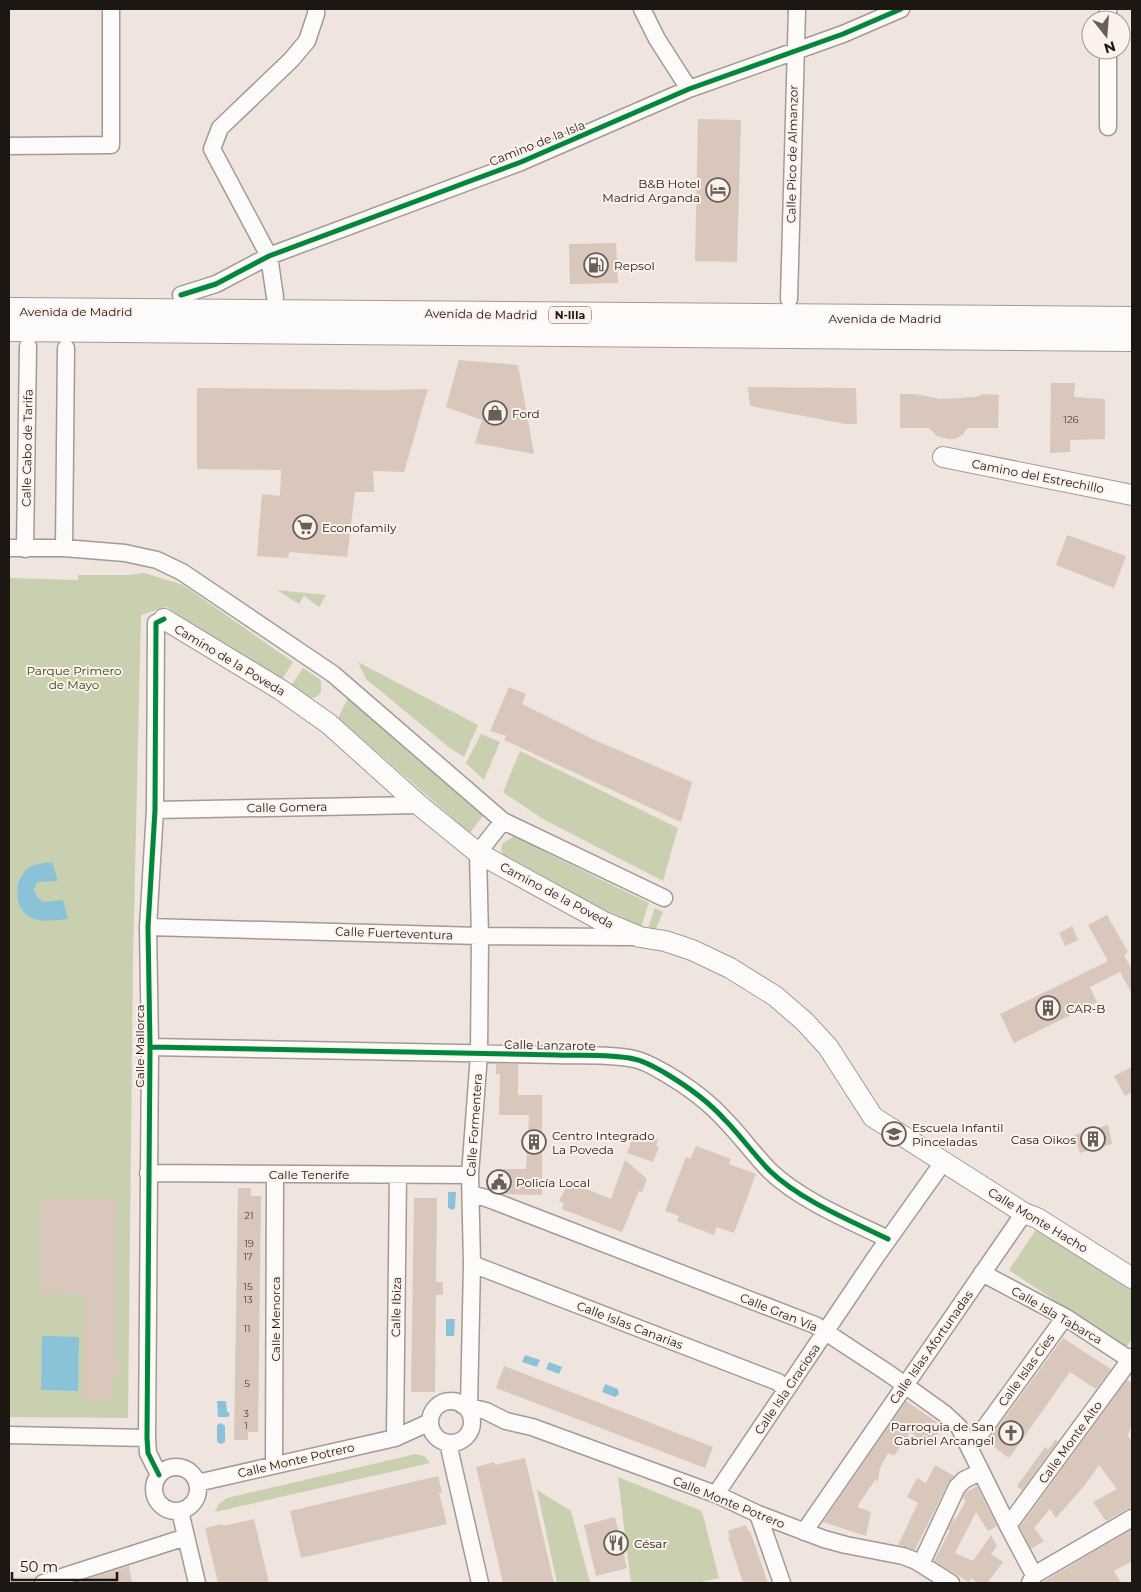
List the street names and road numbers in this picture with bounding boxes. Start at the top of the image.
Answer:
street label: Calle Pico de Almanzor [783,85,801,223]
street label: Camino de la Isla [487,117,587,169]
street label: Avenida de Madrid [20,304,132,319]
street label: Avenida de Madrid [424,306,538,322]
road number: N-IIIa [549,306,591,324]
street label: Avenida de Madrid [829,311,941,326]
street label: Calle Cabo de Tarifa [18,389,36,507]
street label: Camino del Estrechillo [971,456,1105,496]
street label: Camino de la Poveda [172,621,288,699]
street label: Calle Gomera [247,799,327,815]
street label: Camino de la Poveda [497,859,617,931]
street label: Calle Fuerteventura [335,923,453,943]
street label: Calle Mallorca [132,1004,147,1088]
street label: Calle Lanzarote [504,1037,596,1053]
street label: Calle Formentera [463,1073,485,1177]
street label: Calle Tenerife [269,1167,349,1182]
street label: Calle Monte Hacho [985,1184,1091,1256]
street label: Calle Menorca [268,1276,283,1362]
street label: Calle Ibiza [388,1277,404,1337]
street label: Calle Isla Tabarca [1009,1283,1105,1347]
street label: Calle Islas Afortunadas [886,1287,976,1407]
street label: Calle Gran Vía [738,1290,820,1334]
street label: Calle Islas Canarias [575,1298,685,1352]
street label: Calle Islas Cíes [995,1331,1057,1409]
street label: Calle Isla Graciosa [751,1341,823,1437]
street label: Calle Monte Alto [1035,1398,1105,1486]
street label: Calle Monte Potrero [236,1439,356,1481]
street label: Calle Monte Potrero [671,1473,787,1531]

